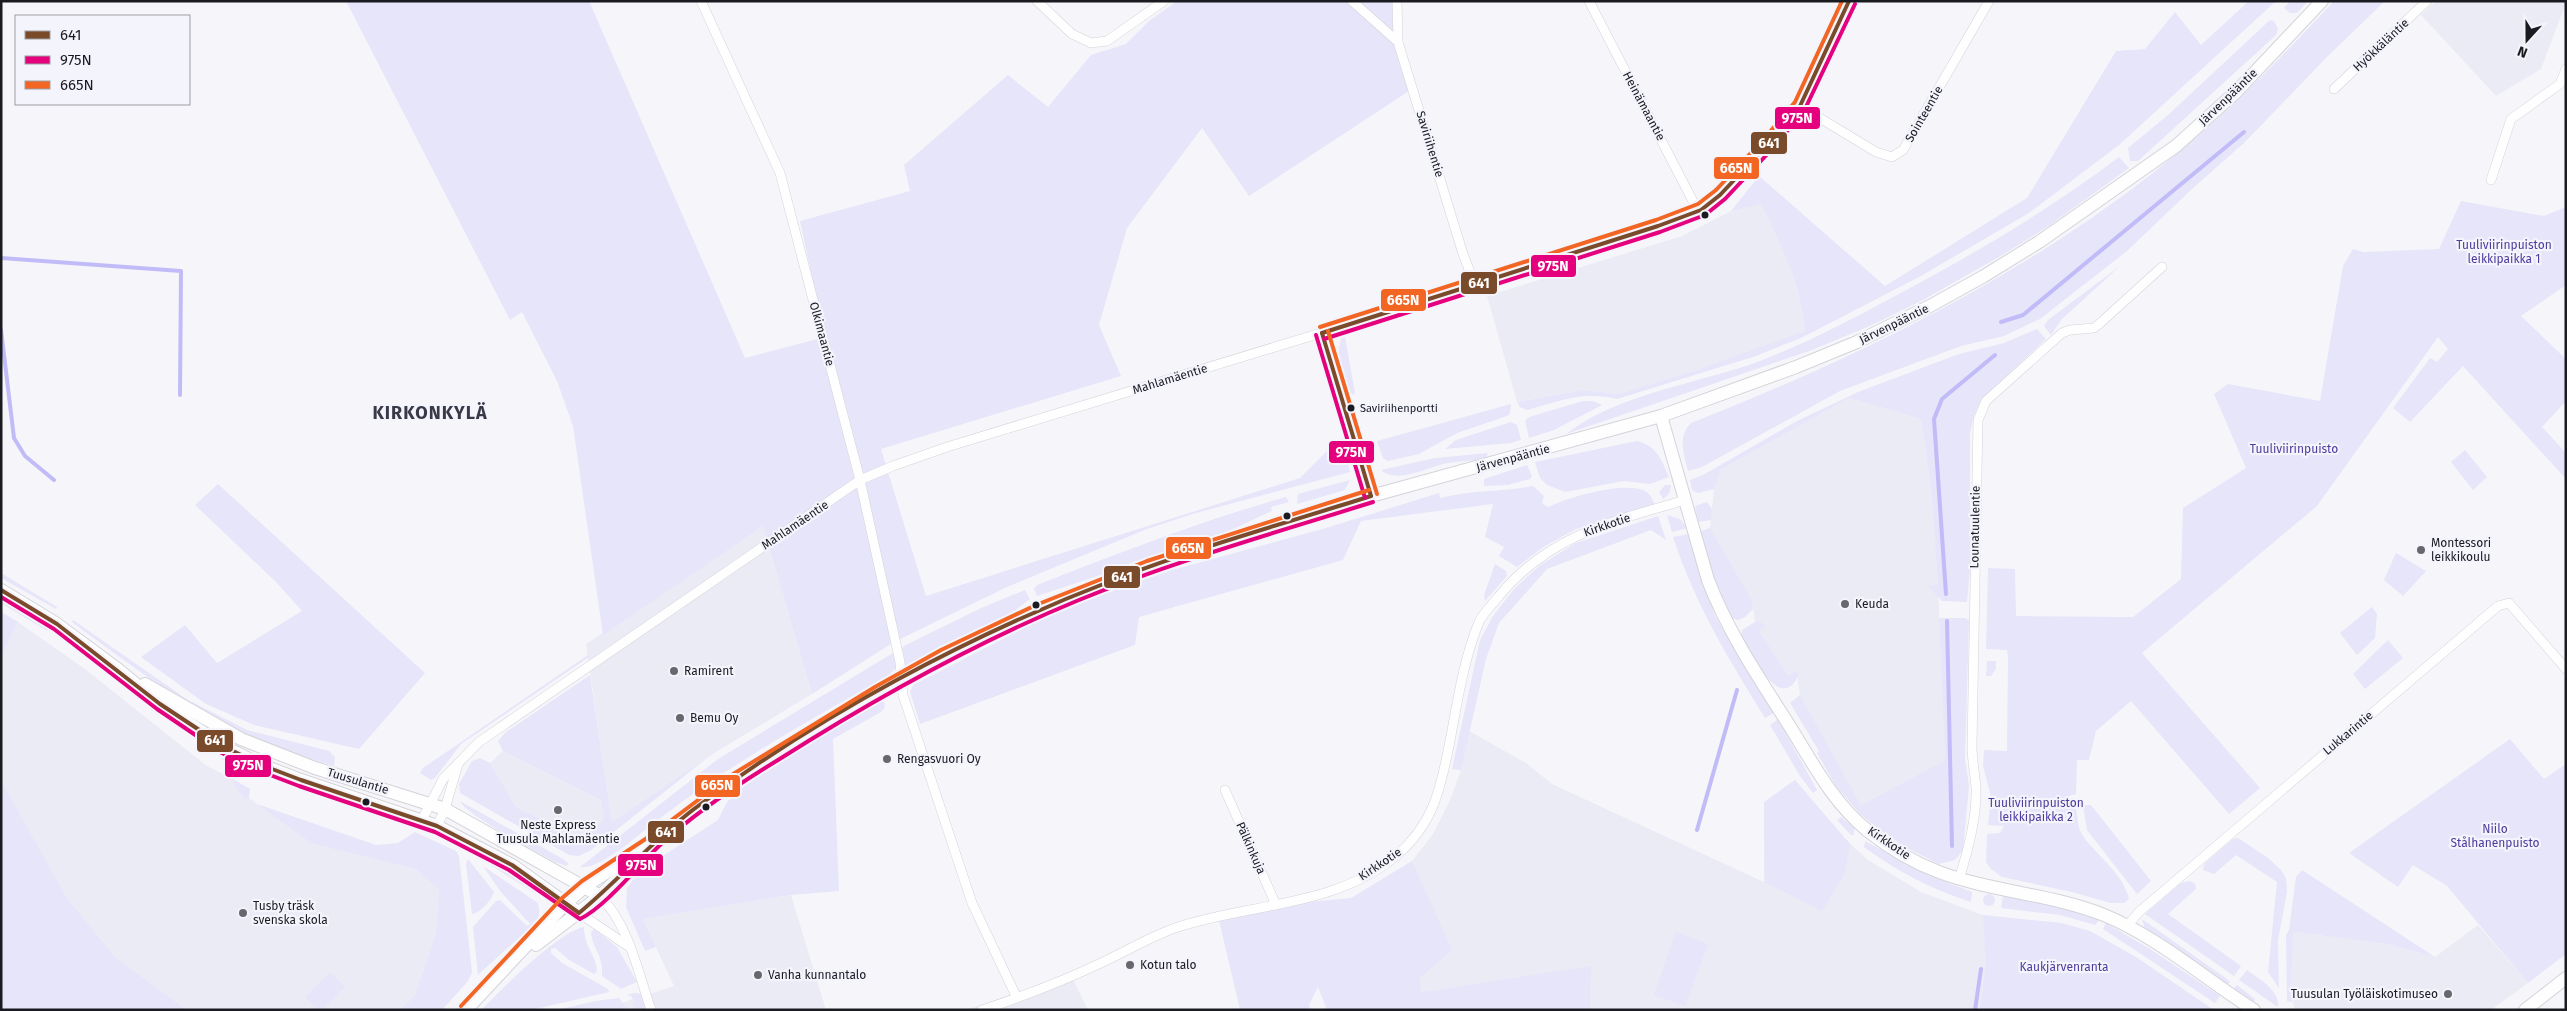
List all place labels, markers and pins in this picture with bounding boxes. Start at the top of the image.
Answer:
unlabelled marker [1700,210,1710,220]
place label: Saviriihenportti [1360,402,1438,415]
marker: Saviriihenportti [1346,403,1356,413]
unlabelled marker [1282,511,1292,521]
place label: Montessori leikkikoulu [2431,536,2491,564]
marker: Montessori leikkikoulu [2415,544,2427,556]
place label: Keuda [1855,597,1889,611]
marker: Keuda [1839,598,1851,610]
unlabelled marker [1031,600,1041,610]
place label: Ramirent [684,664,734,678]
marker: Ramirent [668,665,680,677]
place label: Bemu Oy [690,711,739,725]
marker: Bemu Oy [674,712,686,724]
place label: Rengasvuori Oy [897,752,981,766]
marker: Rengasvuori Oy [881,753,893,765]
unlabelled marker [361,797,371,807]
unlabelled marker [701,802,711,812]
marker: Neste Express Tuusula Mahlamäentie [552,804,564,816]
place label: Neste Express Tuusula Mahlamäentie [497,818,619,846]
place label: Tusby träsk svenska skola [253,899,328,927]
marker: Tusby träsk svenska skola [237,907,249,919]
place label: Kotun talo [1140,958,1197,972]
marker: Kotun talo [1124,959,1136,971]
place label: Vanha kunnantalo [768,968,866,982]
marker: Vanha kunnantalo [752,969,764,981]
place label: Tuusulan Työläiskotimuseo [2291,987,2438,1001]
marker: Tuusulan Työläiskotimuseo [2442,988,2454,1000]

